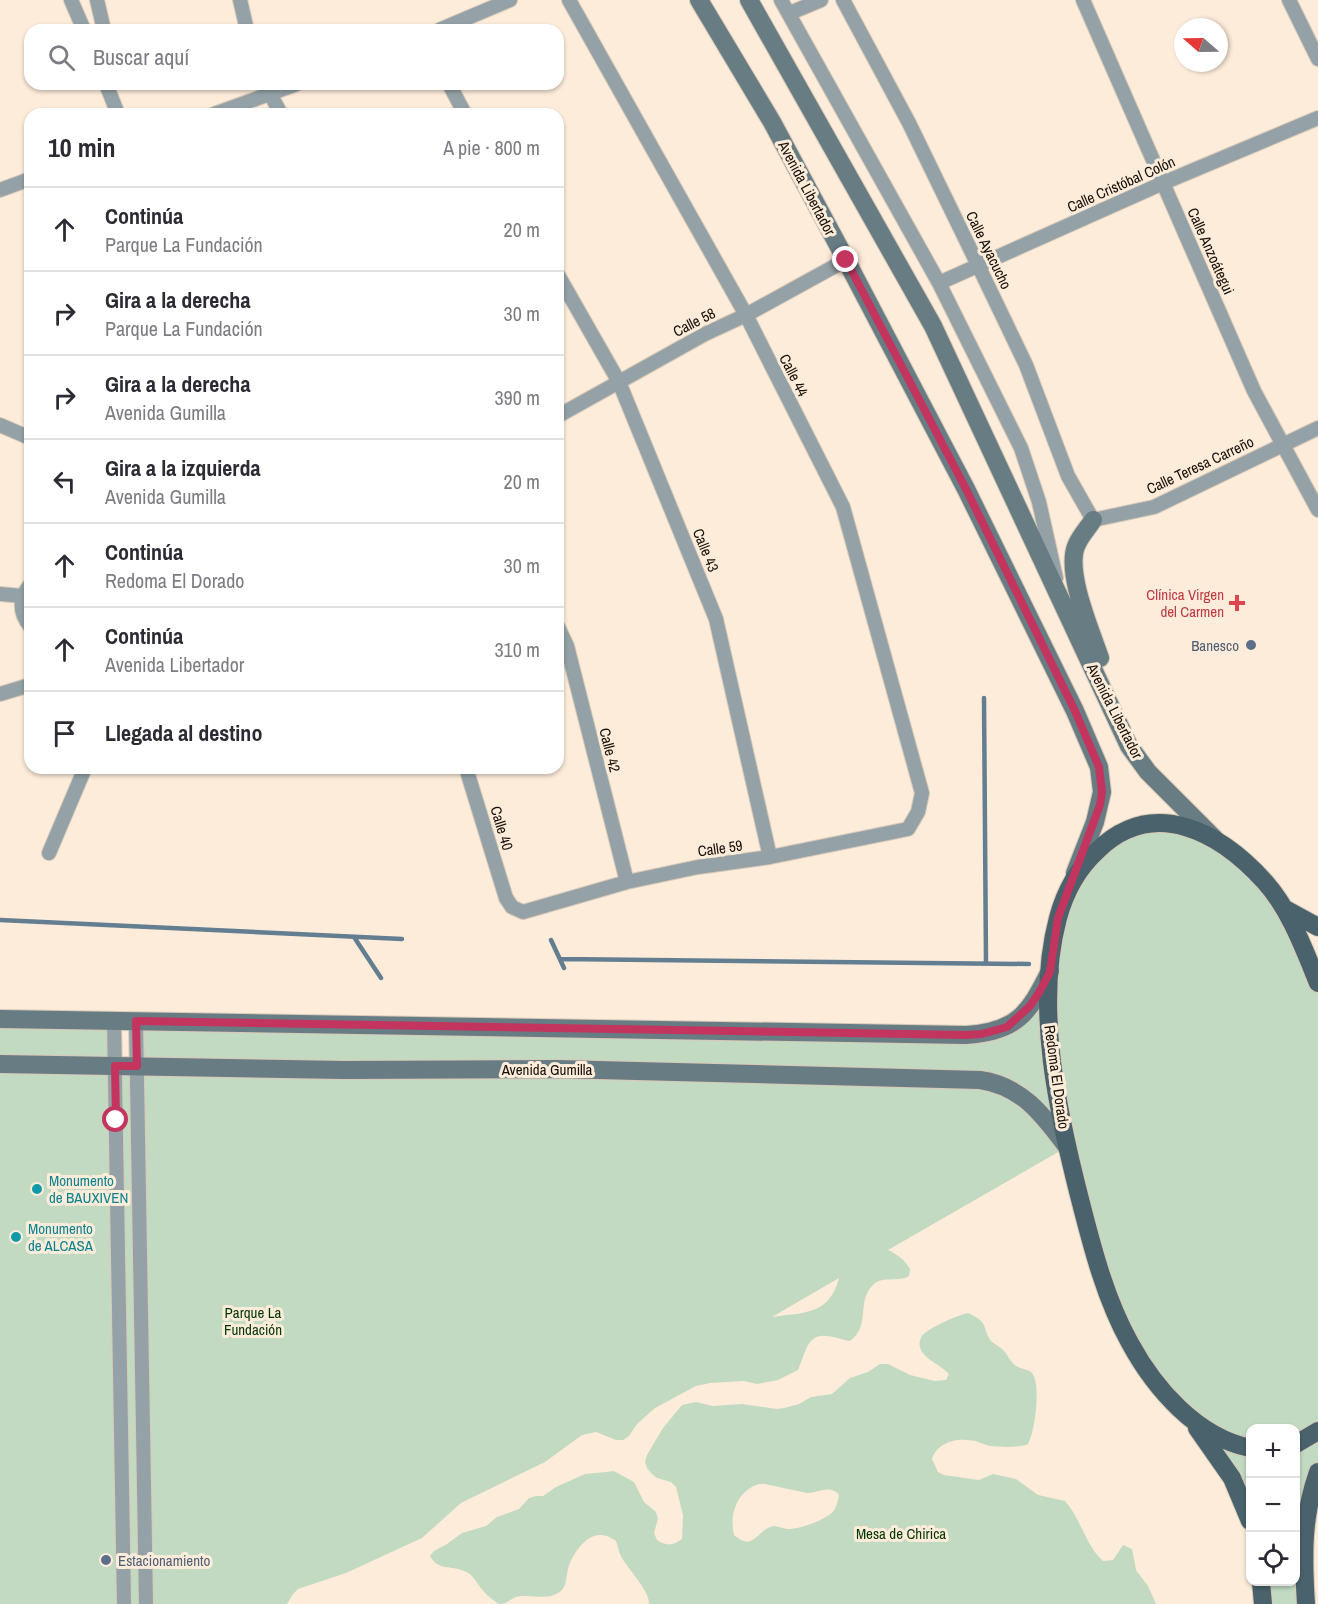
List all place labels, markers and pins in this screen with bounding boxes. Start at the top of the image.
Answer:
place label: Clínica Virgen del Carmen [1146,584,1224,622]
marker: Clínica Virgen del Carmen [1228,594,1246,612]
place label: Banesco [1191,635,1239,656]
marker: Banesco [1244,638,1258,652]
place label: Monumento de BAUXIVEN [49,1170,128,1208]
marker: Monumento de BAUXIVEN [30,1182,44,1196]
place label: Monumento de ALCASA [28,1218,94,1256]
marker: Monumento de ALCASA [9,1230,23,1244]
place label: Estacionamiento [118,1550,210,1571]
marker: Estacionamiento [99,1553,113,1567]

